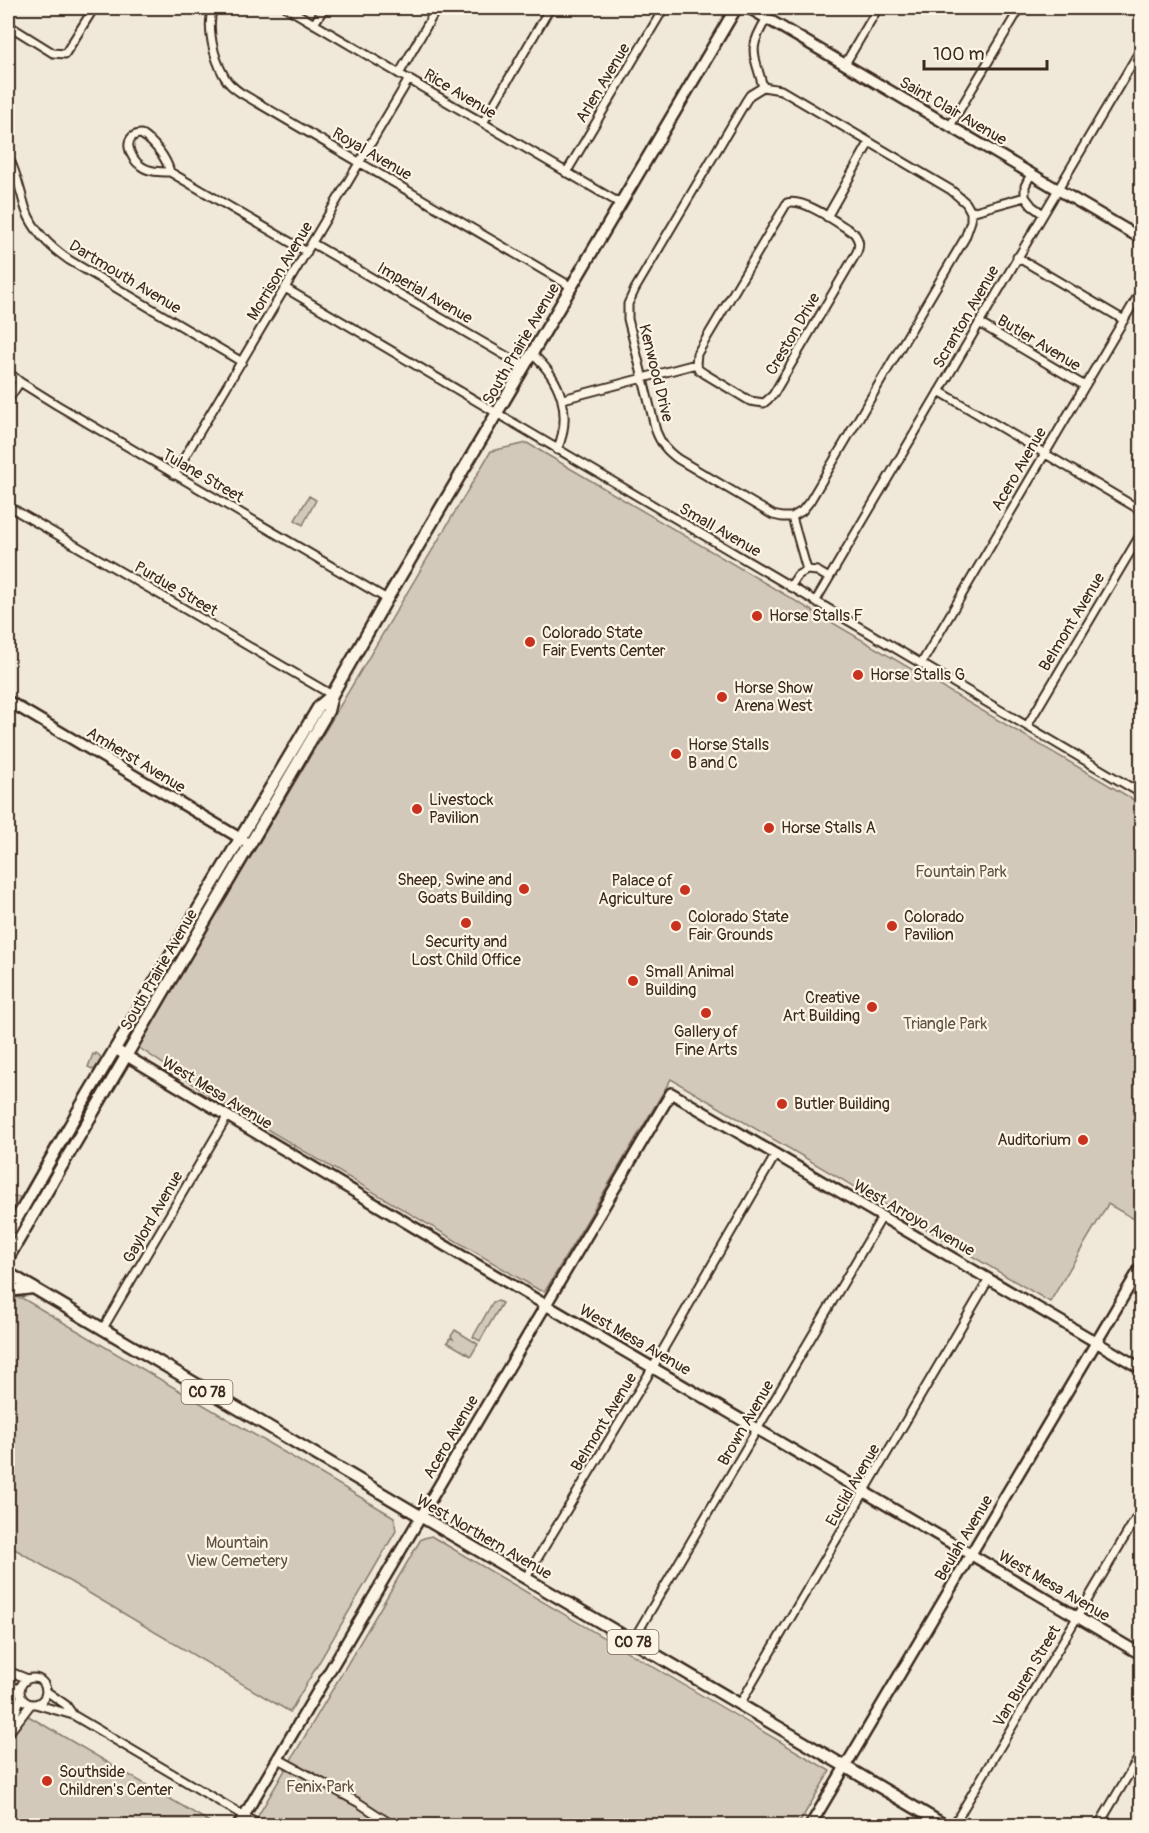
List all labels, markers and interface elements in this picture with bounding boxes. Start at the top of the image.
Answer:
scale bar [924,33,1047,71]
street label: Arlen Avenue [571,40,635,126]
text: 100 m [933,43,985,66]
street label: Rice Avenue [420,65,500,123]
street label: Saint Clair Avenue [896,72,1010,150]
street label: Royal Avenue [329,123,415,185]
street label: Morrison Avenue [243,218,317,324]
street label: Dartmouth Avenue [65,236,185,318]
street label: Imperial Avenue [374,258,476,328]
street label: Scranton Avenue [928,262,1004,372]
street label: South Prairie Avenue [478,280,564,408]
street label: Creston Drive [761,289,825,379]
street label: Butler Avenue [994,310,1084,376]
street label: Kenwood Drive [634,322,678,424]
street label: Acero Avenue [987,424,1051,514]
street label: Tulane Street [159,445,248,508]
street label: Small Avenue [675,499,765,562]
street label: Purdue Street [131,557,222,621]
street label: Belmont Avenue [1035,569,1109,675]
place label: Horse Stalls F [769,606,863,626]
marker: Horse Stalls F [750,609,764,623]
place label: Colorado State Fair Events Center [542,623,666,661]
marker: Colorado State Fair Events Center [523,635,537,649]
place label: Horse Stalls G [870,665,965,685]
marker: Horse Stalls G [851,668,865,682]
place label: Horse Show Arena West [734,678,813,716]
marker: Horse Show Arena West [715,690,729,704]
street label: Amherst Avenue [83,723,189,797]
place label: Horse Stalls B and C [688,735,769,773]
marker: Horse Stalls B and C [669,747,683,761]
place label: Livestock Pavilion [429,790,494,828]
marker: Livestock Pavilion [410,802,424,816]
place label: Horse Stalls A [781,818,876,838]
marker: Horse Stalls A [762,821,776,835]
park label: Fountain Park [915,862,1007,882]
place label: Sheep, Swine and Goats Building [397,870,512,908]
place label: Palace of Agriculture [598,871,673,909]
marker: Sheep, Swine and Goats Building [517,882,531,896]
marker: Palace of Agriculture [678,883,692,897]
street label: South Prairie Avenue [116,906,202,1034]
place label: Colorado State Fair Grounds [688,907,789,945]
place label: Colorado Pavilion [904,907,965,945]
marker: Security and Lost Child Office [459,916,473,930]
marker: Colorado State Fair Grounds [669,919,683,933]
marker: Colorado Pavilion [885,919,899,933]
place label: Security and Lost Child Office [411,932,521,970]
place label: Small Animal Building [645,962,734,1000]
marker: Small Animal Building [626,974,640,988]
place label: Creative Art Building [783,988,860,1026]
marker: Creative Art Building [865,1000,879,1014]
marker: Gallery of Fine Arts [699,1006,713,1020]
park label: Triangle Park [903,1014,987,1034]
place label: Gallery of Fine Arts [674,1022,739,1060]
street label: West Mesa Avenue [158,1052,276,1134]
place label: Butler Building [794,1094,890,1114]
marker: Butler Building [775,1097,789,1111]
place label: Auditorium [997,1130,1071,1150]
marker: Auditorium [1076,1133,1090,1147]
street label: Gaylord Avenue [119,1167,188,1267]
street label: West Arroyo Avenue [850,1175,978,1261]
street label: West Mesa Avenue [576,1300,694,1380]
street label: Belmont Avenue [567,1369,641,1475]
street label: Brown Avenue [713,1377,779,1469]
road number: CO 78 [182,1380,232,1404]
street label: Acero Avenue [419,1392,483,1482]
street label: Euclid Avenue [821,1440,885,1530]
street label: West Northern Avenue [413,1490,555,1584]
street label: Beulah Avenue [931,1491,997,1584]
park label: Mountain View Cemetery [186,1533,288,1571]
street label: West Mesa Avenue [995,1546,1113,1626]
street label: Van Buren Street [989,1621,1065,1730]
road number: CO 78 [608,1630,658,1654]
place label: Southside Children's Center [59,1762,174,1800]
marker: Southside Children's Center [40,1774,54,1788]
park label: Fenix Park [286,1777,354,1797]

